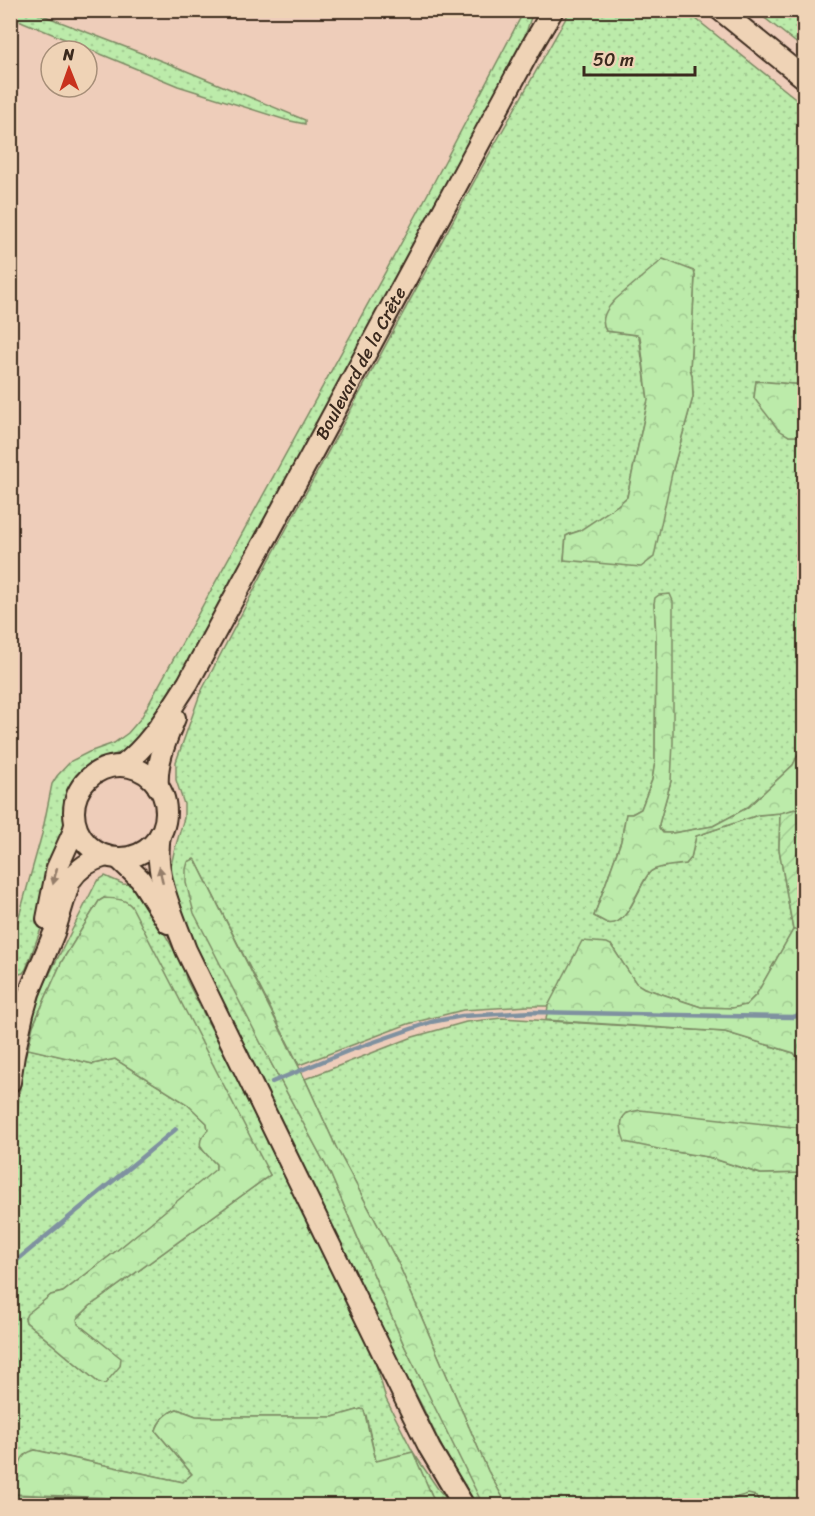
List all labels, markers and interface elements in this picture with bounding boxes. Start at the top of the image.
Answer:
north arrow [39,39,99,99]
scale bar [584,39,695,77]
text: N [62,40,75,69]
text: 50 m [593,44,634,76]
street label: Boulevard de la Crête [306,281,415,446]
one-way arrow [156,865,165,884]
one-way arrow [50,867,60,885]

